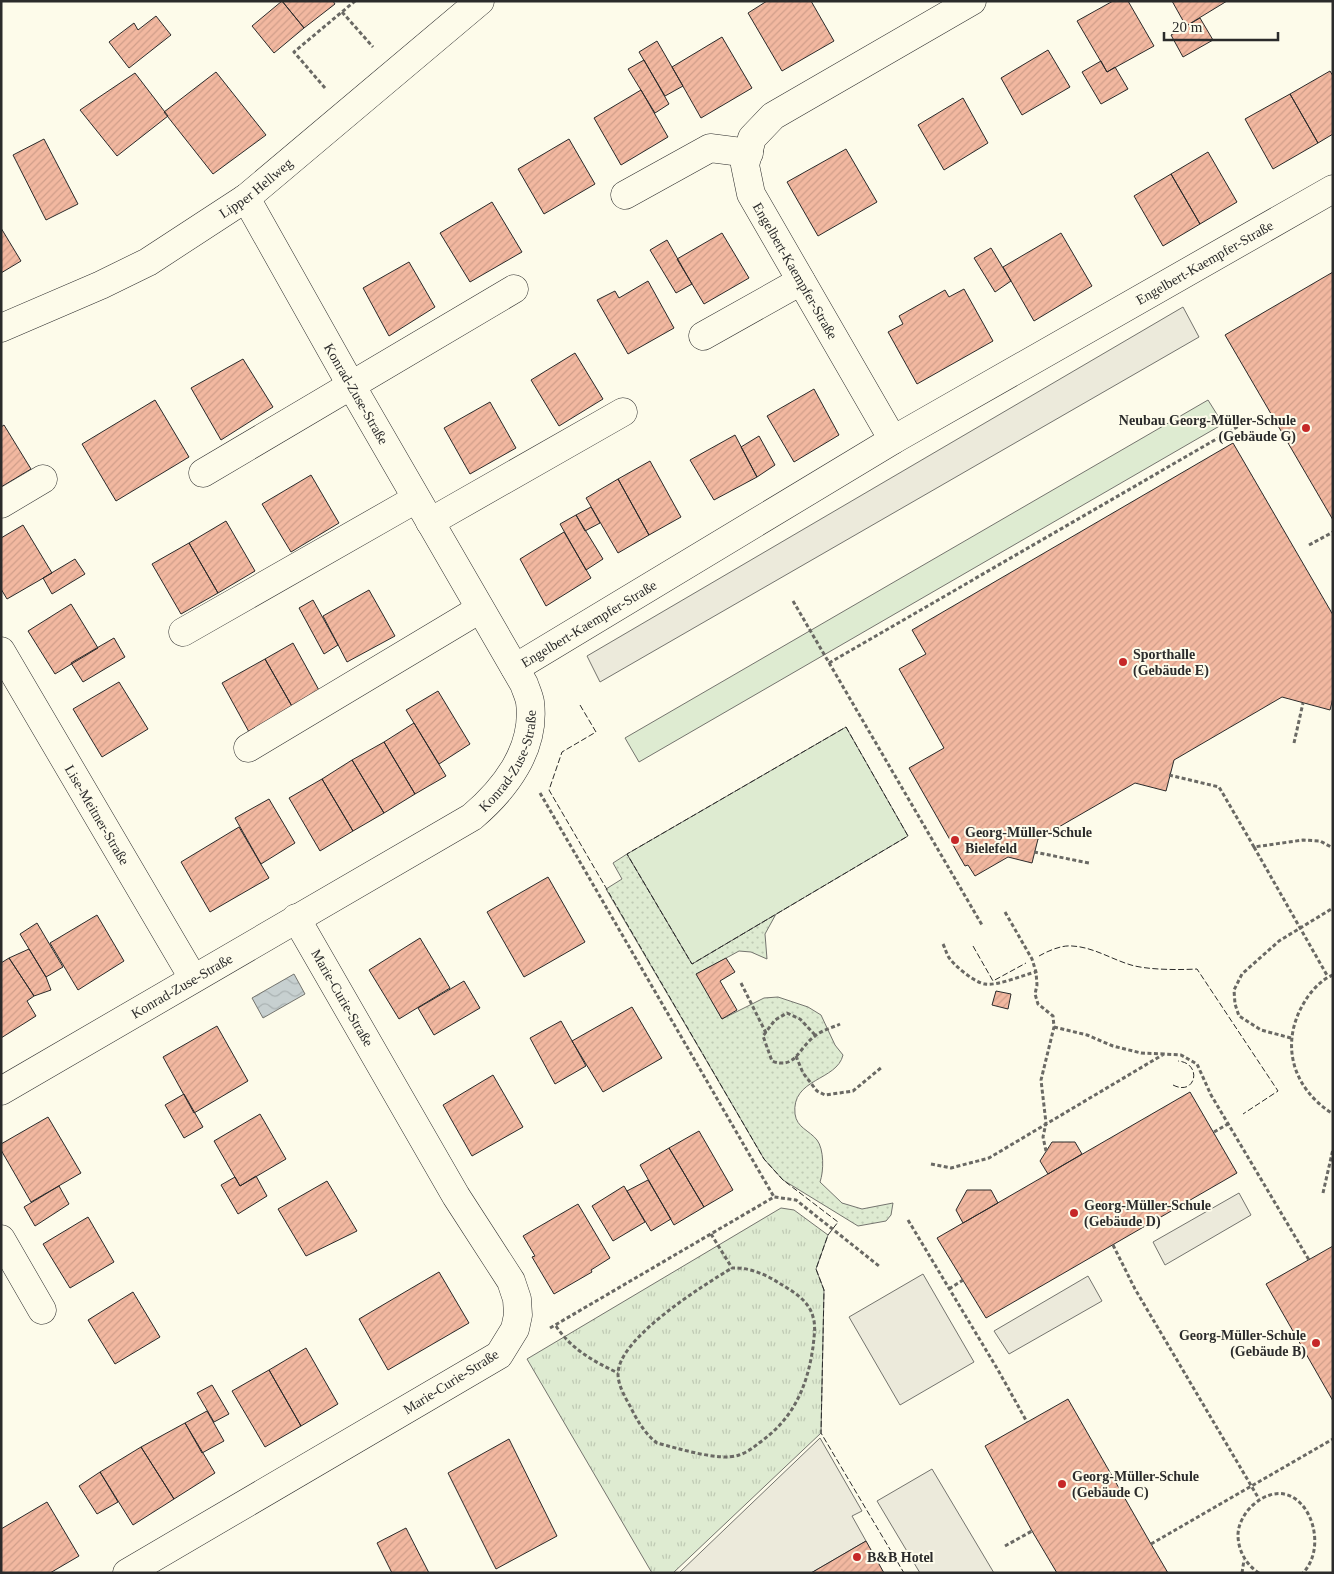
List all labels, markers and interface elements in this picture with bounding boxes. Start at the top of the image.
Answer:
scale bar [1164,10,1278,42]
text: 20 m [1172,19,1203,35]
street label: Lipper Hellweg [216,155,295,221]
street label: Engelbert-Kaempfer-Straße [750,200,840,342]
street label: Engelbert-Kaempfer-Straße [1133,217,1276,307]
street label: Konrad-Zuse-Straße [321,341,391,447]
place label: Neubau Georg-Müller-Schule (Gebäude G) [1119,413,1296,445]
marker: Neubau Georg-Müller-Schule (Gebäude G) [1300,422,1312,434]
street label: Engelbert-Kaempfer-Straße [518,577,659,670]
place label: Sporthalle (Gebäude E) [1133,647,1209,679]
marker: Sporthalle (Gebäude E) [1117,656,1129,668]
street label: Konrad-Zuse-Straße [476,710,538,815]
street label: Lise-Meitner-Straße [62,762,132,868]
place label: Georg-Müller-Schule Bielefeld [965,825,1092,856]
marker: Georg-Müller-Schule Bielefeld [949,834,961,846]
street label: Marie-Curie-Straße [308,947,376,1049]
street label: Konrad-Zuse-Straße [128,951,235,1021]
place label: Georg-Müller-Schule (Gebäude D) [1084,1198,1211,1230]
marker: Georg-Müller-Schule (Gebäude D) [1068,1207,1080,1219]
place label: Georg-Müller-Schule (Gebäude B) [1179,1328,1306,1360]
marker: Georg-Müller-Schule (Gebäude B) [1310,1337,1322,1349]
street label: Marie-Curie-Straße [401,1347,501,1417]
place label: Georg-Müller-Schule (Gebäude C) [1072,1469,1199,1501]
marker: Georg-Müller-Schule (Gebäude C) [1056,1478,1068,1490]
place label: B&B Hotel [867,1550,934,1565]
marker: B&B Hotel [851,1551,863,1563]

